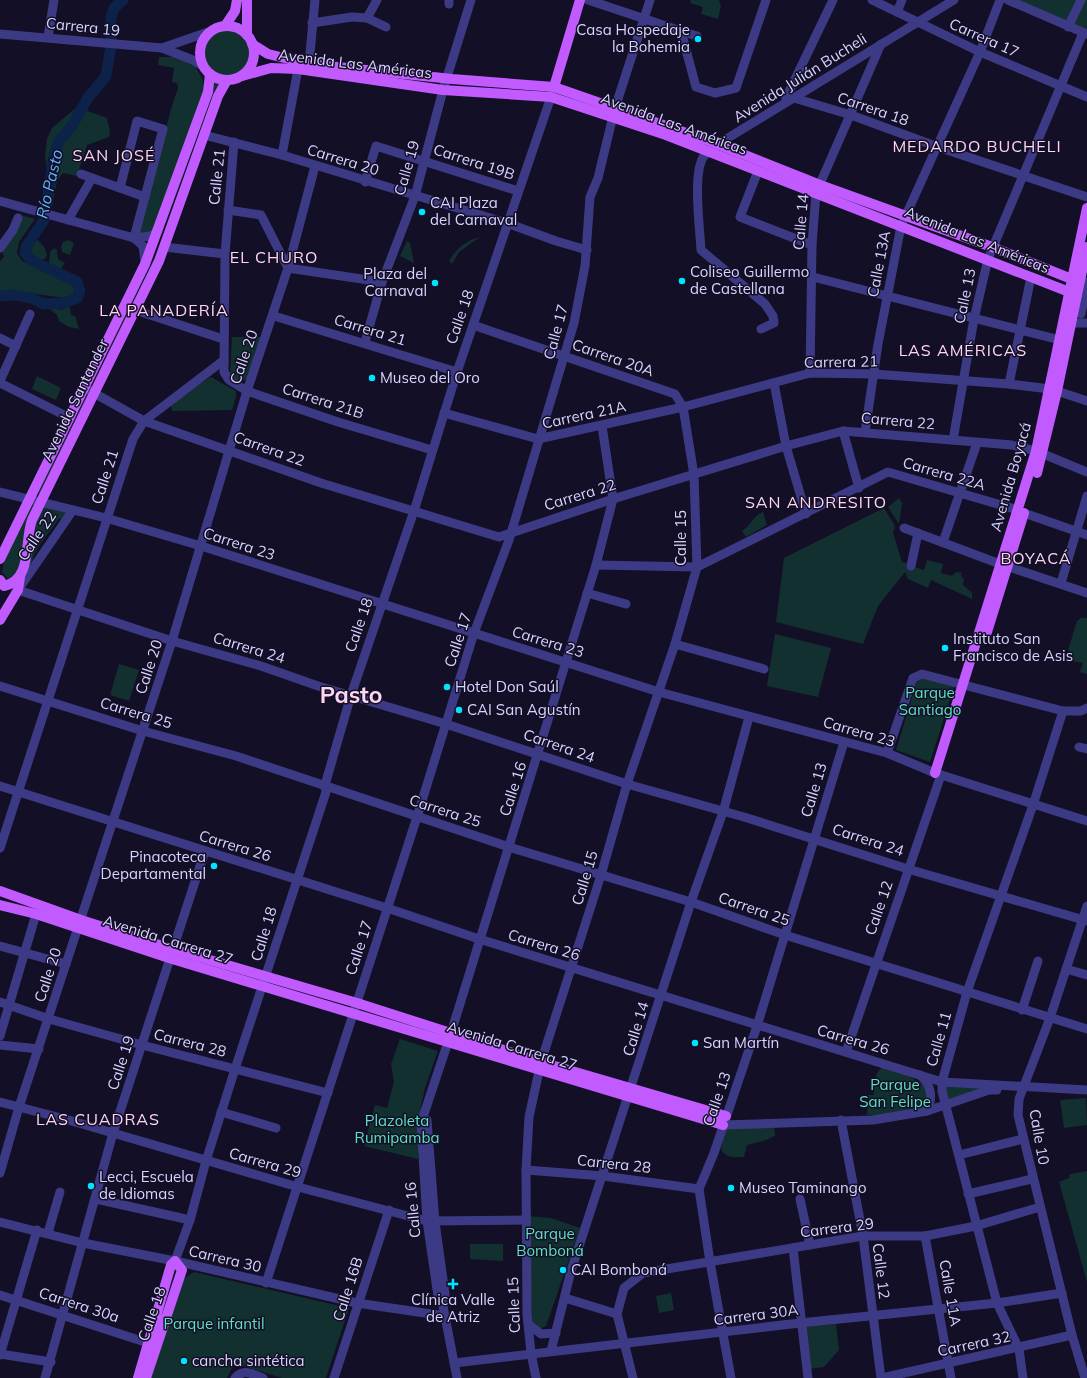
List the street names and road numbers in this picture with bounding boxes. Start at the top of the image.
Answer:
street label: Carrera 19 [45,13,121,40]
street label: Carrera 17 [946,14,1022,61]
street label: Avenida Julián Bucheli [730,29,870,126]
street label: Avenida Las Américas [277,45,433,82]
street label: Carrera 18 [835,87,911,130]
street label: Avenida Las Américas [598,88,750,159]
street label: Calle 19 [390,138,423,198]
street label: Carrera 19B [431,139,517,184]
street label: Carrera 20 [305,140,381,179]
street label: Calle 21 [204,148,229,206]
street label: Calle 14 [789,193,812,251]
street label: Avenida Las Américas [902,202,1052,277]
street label: Calle 13A [863,229,894,299]
street label: Calle 13 [949,266,980,325]
street label: Calle 18 [441,287,478,347]
street label: Calle 17 [539,302,572,361]
street label: Carrera 21 [332,310,408,349]
street label: Calle 20 [225,327,262,387]
street label: Avenida Santander [37,335,113,464]
street label: Carrera 20A [570,335,657,380]
street label: Carrera 21 [804,351,878,372]
street label: Carrera 21B [280,378,366,423]
street label: Carrera 21A [540,396,628,433]
street label: Carrera 22 [860,408,936,433]
street label: Avenida Boyacá [986,420,1035,534]
street label: Carrera 22 [231,427,307,470]
street label: Calle 21 [87,447,122,507]
street label: Carrera 22A [901,453,988,494]
street label: Carrera 22 [542,475,618,514]
street label: Calle 22 [13,507,60,564]
street label: Calle 15 [671,510,690,566]
street label: Carrera 23 [201,523,277,564]
street label: Calle 18 [340,595,377,655]
street label: Calle 17 [440,610,475,670]
street label: Carrera 23 [510,622,586,661]
street label: Carrera 24 [211,628,287,667]
street label: Calle 20 [131,637,166,697]
street label: Carrera 25 [98,693,174,732]
street label: Carrera 23 [821,712,897,751]
street label: Carrera 24 [521,724,597,767]
street label: Calle 16 [495,759,530,819]
street label: Calle 13 [796,760,831,820]
street label: Carrera 25 [407,790,483,831]
street label: Carrera 24 [830,819,906,860]
street label: Carrera 26 [197,826,273,865]
street label: Calle 15 [567,848,602,908]
street label: Calle 12 [860,878,897,938]
street label: Carrera 25 [716,887,792,930]
street label: Calle 18 [246,904,281,964]
street label: Avenida Carrera 27 [101,911,236,968]
street label: Calle 17 [341,918,376,978]
street label: Carrera 26 [506,925,582,964]
street label: Calle 20 [30,945,65,1005]
street label: Calle 14 [618,999,653,1059]
street label: Calle 11 [922,1009,955,1069]
street label: Avenida Carrera 27 [445,1017,580,1074]
street label: Carrera 26 [815,1020,891,1059]
street label: Carrera 28 [152,1024,228,1061]
street label: Calle 19 [103,1033,138,1093]
street label: Calle 13 [698,1069,735,1129]
street label: Calle 10 [1025,1108,1054,1166]
street label: Carrera 29 [227,1143,303,1182]
street label: Carrera 28 [576,1150,652,1177]
street label: Calle 16 [401,1181,424,1239]
street label: Carrera 29 [799,1214,875,1241]
street label: Carrera 30 [187,1241,263,1276]
street label: Calle 12 [869,1242,894,1300]
street label: Calle 16B [328,1254,367,1323]
street label: Calle 11A [935,1258,966,1328]
street label: Calle 15 [503,1277,524,1333]
street label: Carrera 30a [37,1283,122,1326]
street label: Calle 18 [133,1284,170,1344]
street label: Carrera 30A [712,1300,799,1329]
street label: Carrera 32 [936,1326,1012,1361]

